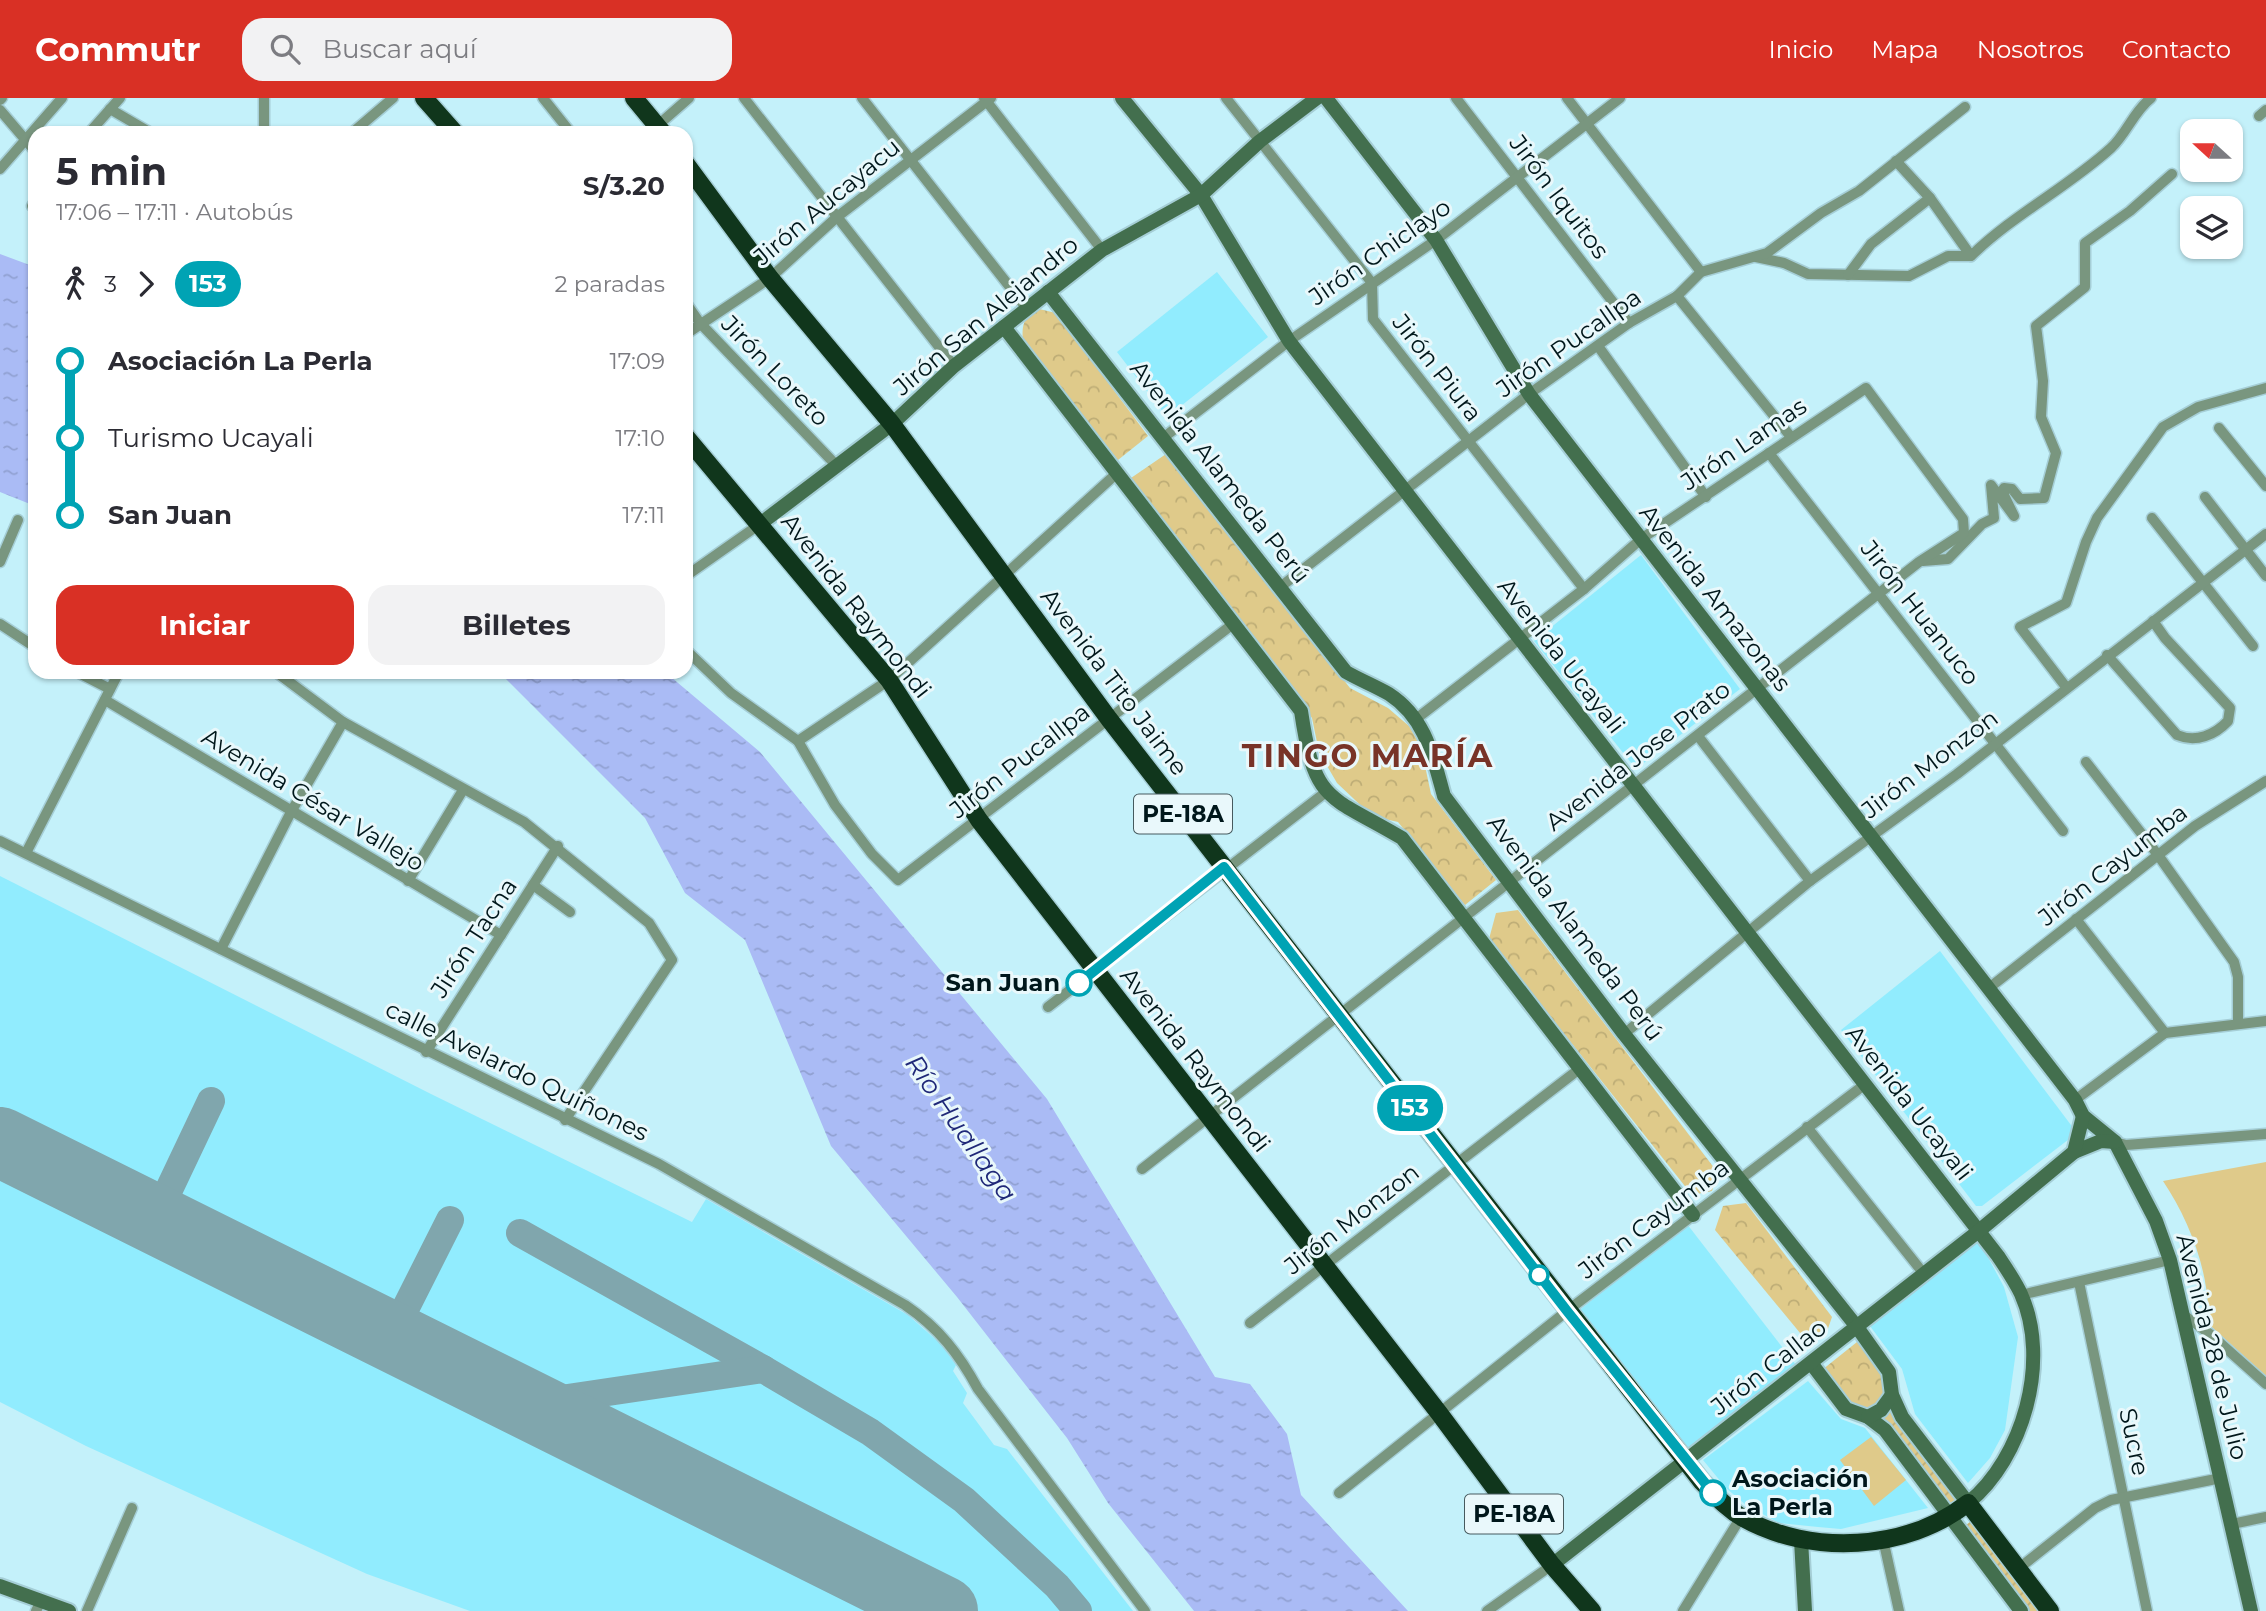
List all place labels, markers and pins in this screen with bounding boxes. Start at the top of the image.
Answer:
place label: San Juan [946,968,1060,997]
marker: San Juan [1066,970,1092,996]
unlabelled marker [1529,1265,1549,1285]
place label: Asociación La Perla [1731,1464,1869,1521]
marker: Asociación La Perla [1700,1480,1726,1506]

